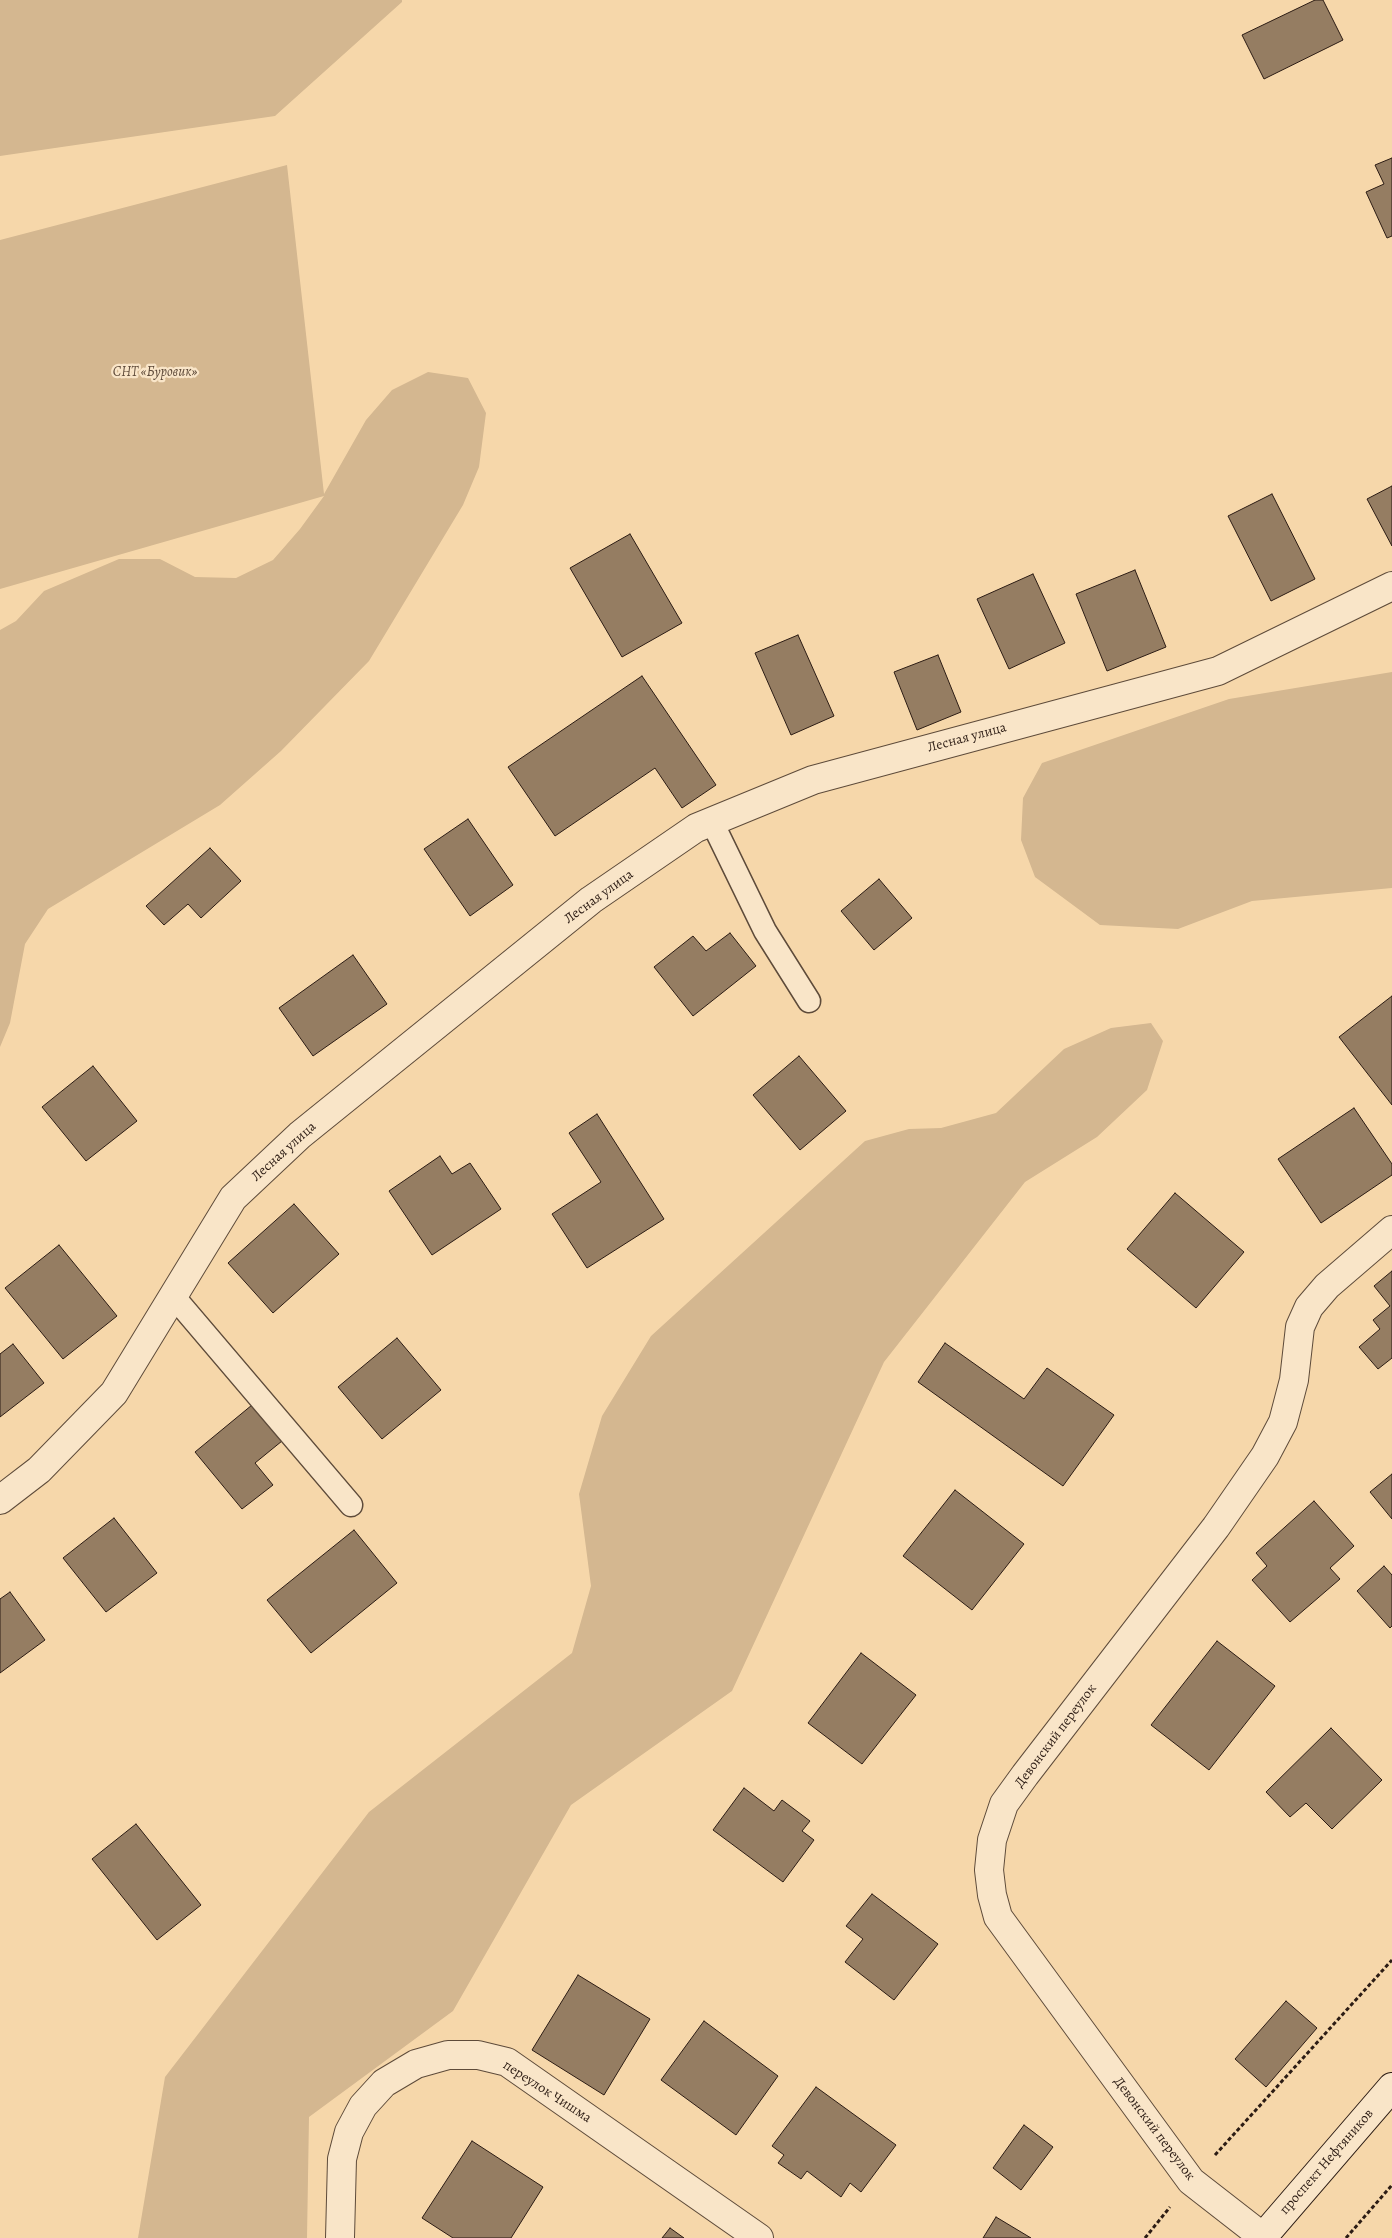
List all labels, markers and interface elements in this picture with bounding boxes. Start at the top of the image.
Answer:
park label: СНТ «Буровик» [113,365,197,381]
street label: Лесная улица [926,719,1008,757]
street label: Лесная улица [561,866,637,928]
street label: Лесная улица [248,1119,320,1185]
street label: Девонский переулок [1012,1681,1100,1791]
street label: переулок Чишма [500,2057,594,2127]
street label: Девонский переулок [1110,2074,1198,2184]
street label: проспект Нефтяников [1277,2106,1377,2218]

